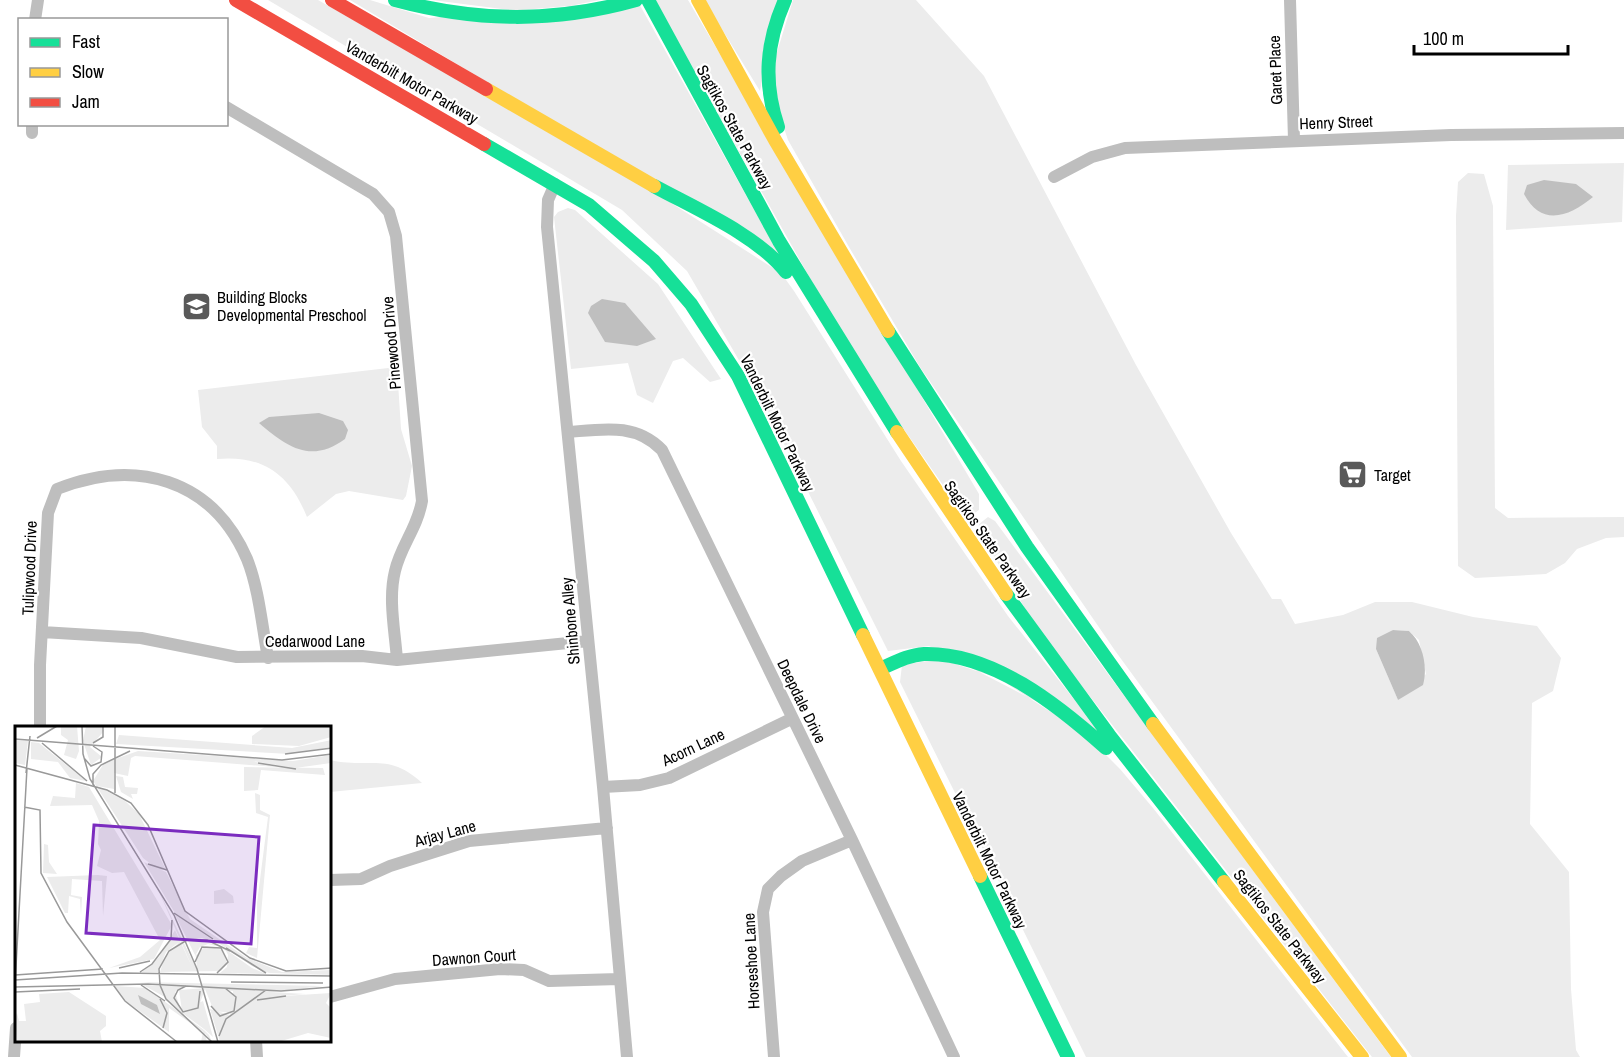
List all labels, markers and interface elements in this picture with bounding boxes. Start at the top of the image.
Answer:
legend [18,18,228,126]
scale bar [1414,18,1568,56]
text: 100 m [1423,26,1464,51]
text: Fast [72,29,100,54]
street label: Vanderbilt Motor Parkway [342,35,483,129]
street label: Garet Place [1263,35,1287,105]
text: Slow [72,59,104,84]
street label: Sagtikos State Parkway [692,61,779,194]
text: Jam [72,89,100,114]
street label: Henry Street [1299,110,1374,134]
place label: Building Blocks Developmental Preschool [217,286,367,326]
school or university icon: Building Blocks Developmental Preschool [180,290,212,322]
street label: Pinewood Drive [376,296,406,390]
street label: Vanderbilt Motor Parkway [735,351,821,496]
supermarket icon: Target [1337,459,1369,491]
place label: Target [1374,464,1411,486]
street label: Sagtikos State Parkway [939,476,1037,603]
street label: Tulipwood Drive [16,520,42,616]
street label: Shinbone Alley [555,576,585,666]
street label: Cedarwood Lane [265,630,365,652]
street label: Deepdale Drive [772,655,832,747]
street label: Acorn Lane [657,723,728,772]
inset map [15,726,332,1042]
street label: Vanderbilt Motor Parkway [947,788,1033,933]
street label: Arjay Lane [411,814,478,852]
street label: Sagtikos State Parkway [1228,864,1332,988]
street label: Horseshoe Lane [737,912,765,1010]
street label: Dawnon Court [431,943,517,971]

